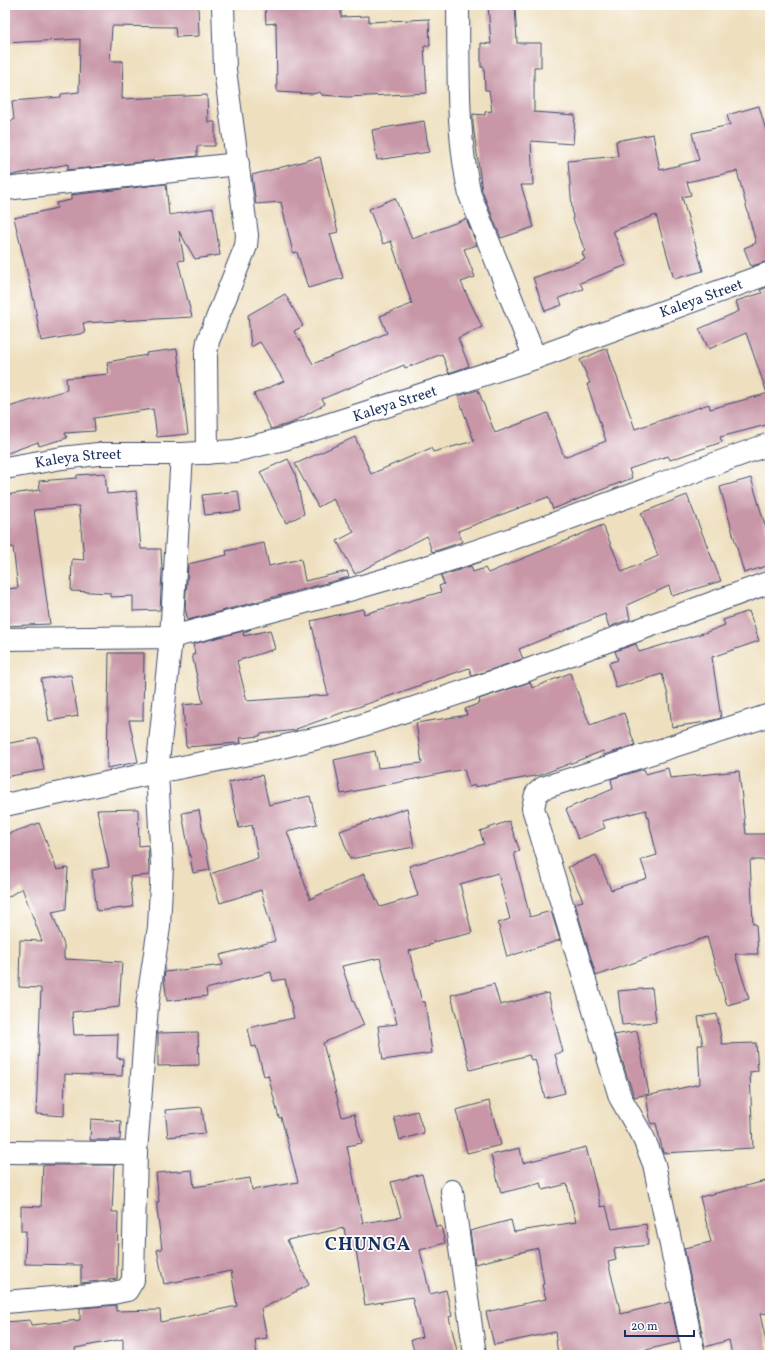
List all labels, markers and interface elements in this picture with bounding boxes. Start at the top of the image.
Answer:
street label: Kaleya Street [657,275,746,324]
street label: Kaleya Street [351,381,440,428]
street label: Kaleya Street [33,445,121,475]
district label: CHUNGA [325,1232,411,1258]
scale bar [625,1312,694,1338]
text: 20 m [631,1319,658,1335]

